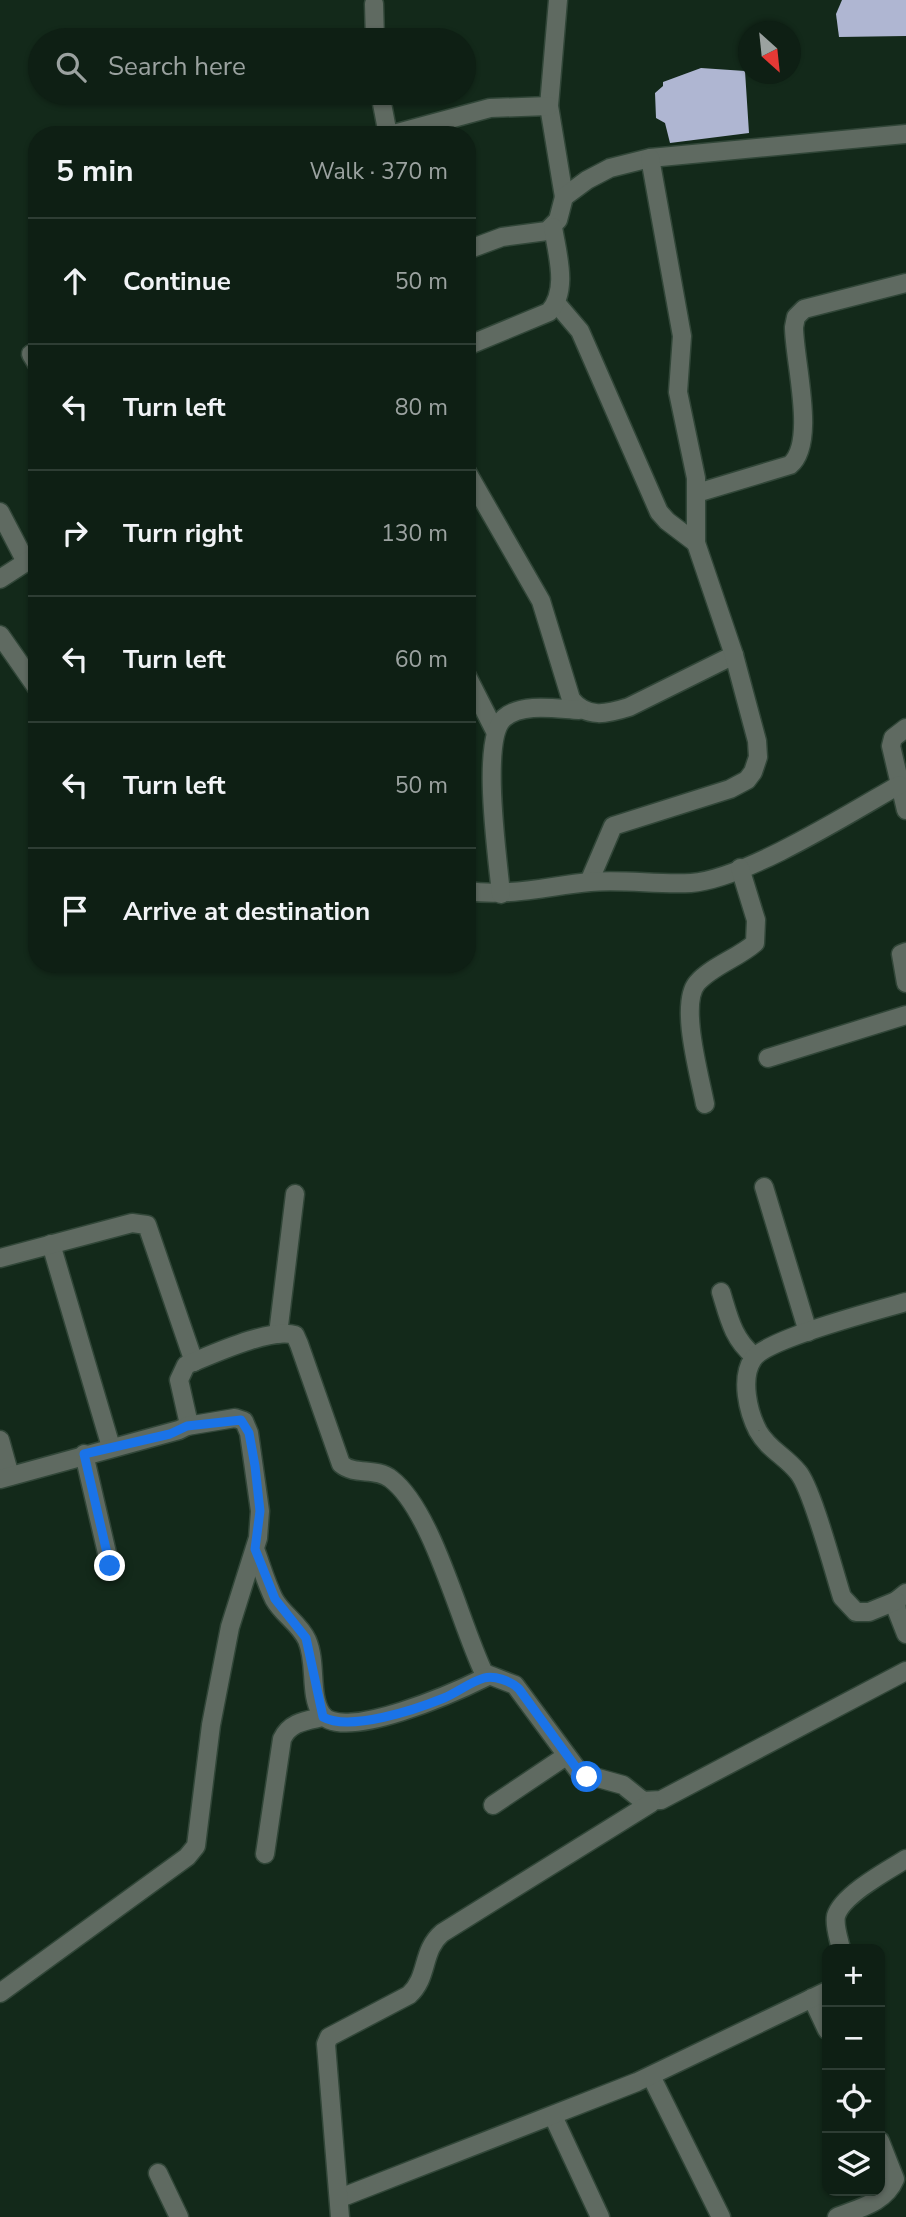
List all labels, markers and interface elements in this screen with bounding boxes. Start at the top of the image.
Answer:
north arrow [738,21,801,84]
search box [28,28,476,105]
icon: search [52,48,90,86]
text: Search here [108,49,246,84]
text: 5 min [56,151,134,192]
text: Walk · 370 m [309,156,448,187]
icon: ahead [56,262,94,300]
text: Continue [123,264,231,299]
text: 50 m [395,266,448,297]
icon: left [56,388,94,426]
text: Turn left [123,390,226,425]
text: 80 m [395,392,448,423]
icon: right [56,514,94,552]
text: Turn right [123,516,242,551]
text: 130 m [381,518,448,549]
icon: left [56,640,94,678]
text: Turn left [123,642,226,677]
text: 60 m [395,644,448,675]
icon: left [56,766,94,804]
text: Turn left [123,768,226,803]
text: 50 m [395,770,448,801]
icon: arrive [56,892,94,930]
text: Arrive at destination [123,894,370,929]
route end [94,1550,125,1581]
route start [571,1761,602,1792]
map controls [822,1944,885,2196]
button: + [822,1944,885,2007]
button: − [822,2007,885,2070]
button: locate [822,2070,885,2133]
button: layers [822,2133,885,2196]

